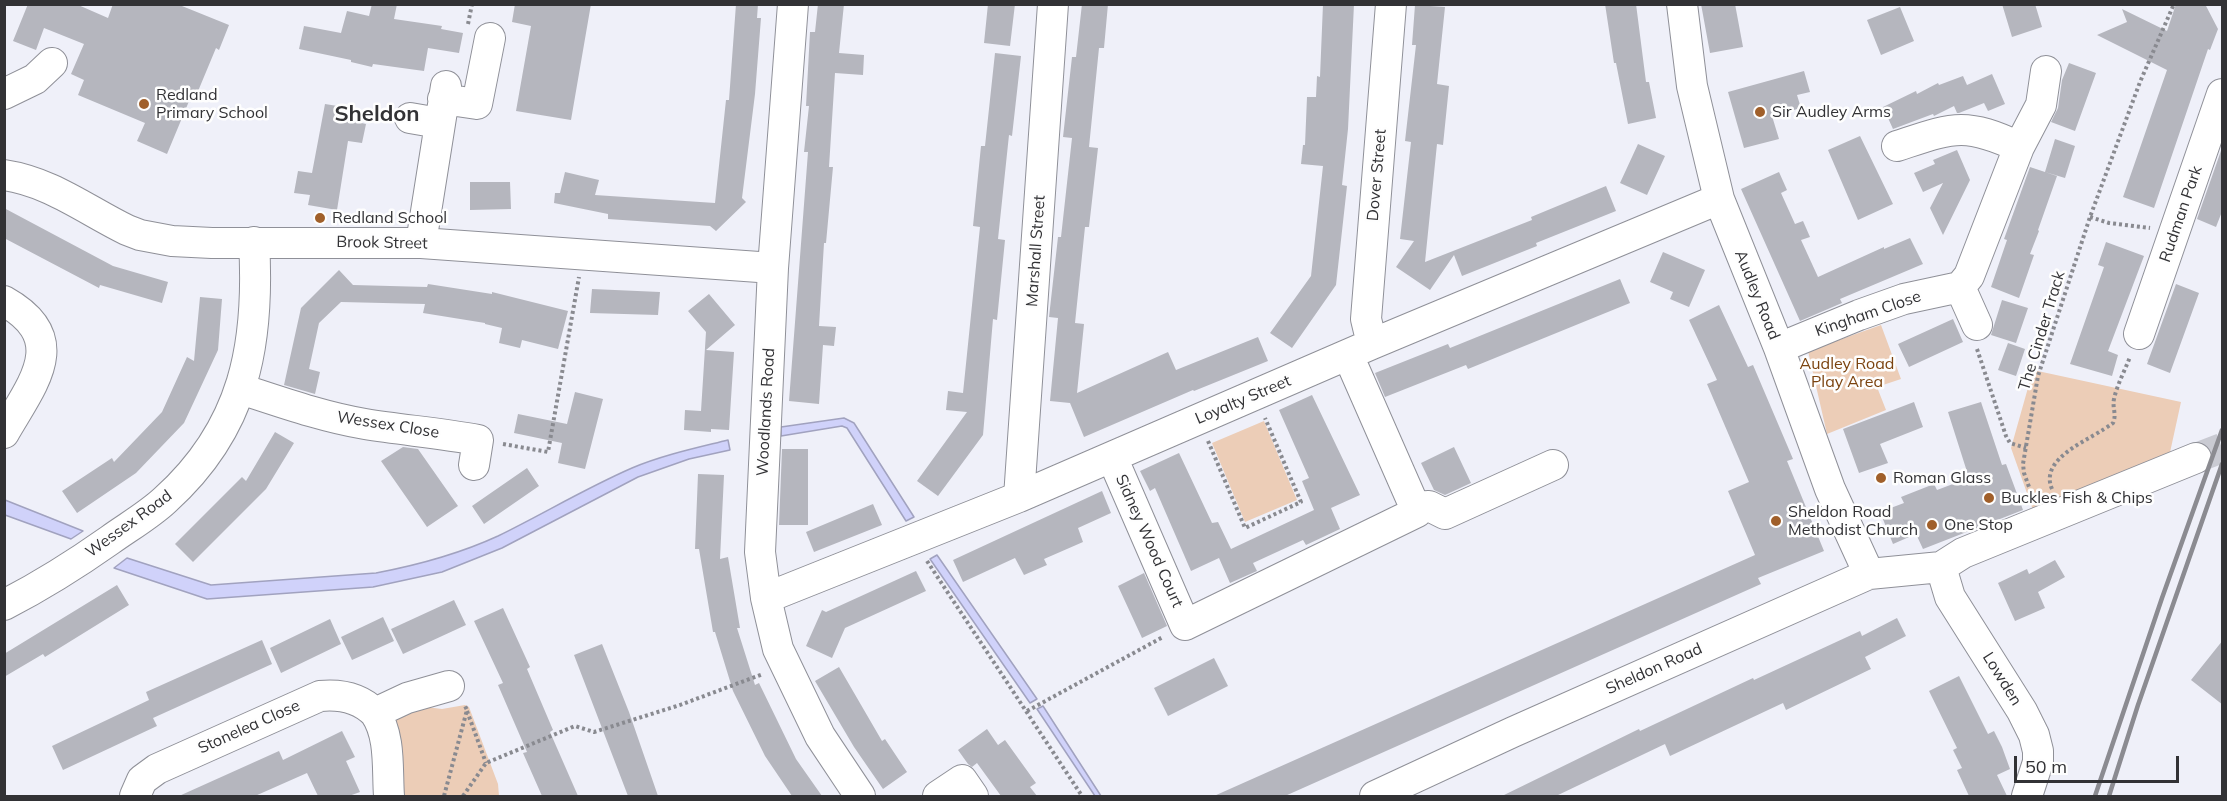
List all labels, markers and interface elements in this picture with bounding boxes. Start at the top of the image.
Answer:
place label: Redland Primary School [156,85,268,123]
marker: Redland Primary School [137,97,151,111]
district label: Sheldon [334,101,420,127]
place label: Sir Audley Arms [1772,102,1891,122]
marker: Sir Audley Arms [1753,105,1767,119]
street label: Dover Street [1363,128,1391,222]
street label: Rudman Park [2156,163,2206,265]
street label: Marshall Street [1023,194,1049,308]
place label: Redland School [332,208,447,228]
marker: Redland School [313,211,327,225]
street label: Brook Street [336,233,428,253]
street label: Audley Road [1730,247,1784,343]
street label: The Cinder Track [2015,269,2069,393]
street label: Kingham Close [1813,287,1923,341]
street label: Woodlands Road [753,347,779,477]
park label: Audley Road Play Area [1800,354,1894,392]
street label: Loyalty Street [1192,371,1294,429]
street label: Wessex Close [335,407,441,443]
place label: Roman Glass [1893,468,1991,488]
marker: Roman Glass [1874,471,1888,485]
street label: Sidney Wood Court [1111,472,1187,610]
street label: Wessex Road [82,486,176,562]
place label: Buckles Fish & Chips [2001,488,2153,508]
marker: Buckles Fish & Chips [1982,491,1996,505]
place label: Sheldon Road Methodist Church [1788,502,1918,540]
marker: Sheldon Road Methodist Church [1769,514,1783,528]
place label: One Stop [1944,515,2013,535]
marker: One Stop [1925,518,1939,532]
street label: Sheldon Road [1603,639,1705,699]
street label: Lowden [1978,649,2026,709]
street label: Stonelea Close [195,696,303,758]
scale bar [2017,744,2182,782]
text: 50 m [2025,755,2067,778]

